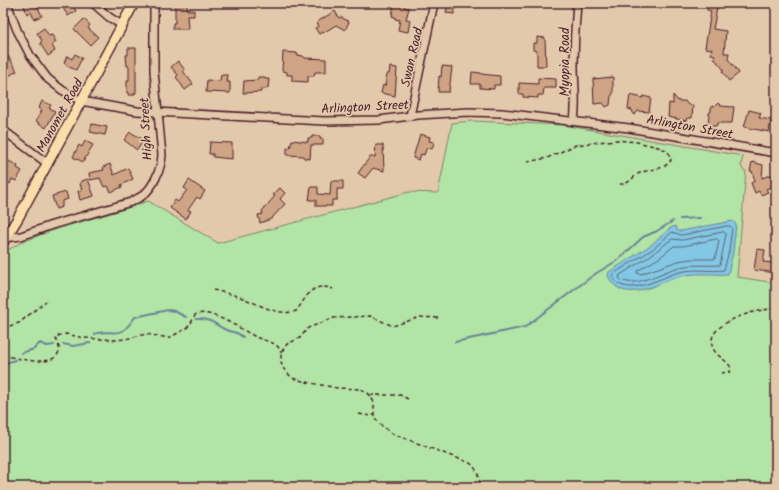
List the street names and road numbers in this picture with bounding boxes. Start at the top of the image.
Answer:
street label: Swan Road [395,25,430,89]
street label: Myopia Road [555,27,576,96]
street label: Manomet Road [31,74,90,157]
street label: Arlington Street [321,95,410,120]
street label: High Street [134,96,159,161]
street label: Arlington Street [645,110,736,146]

